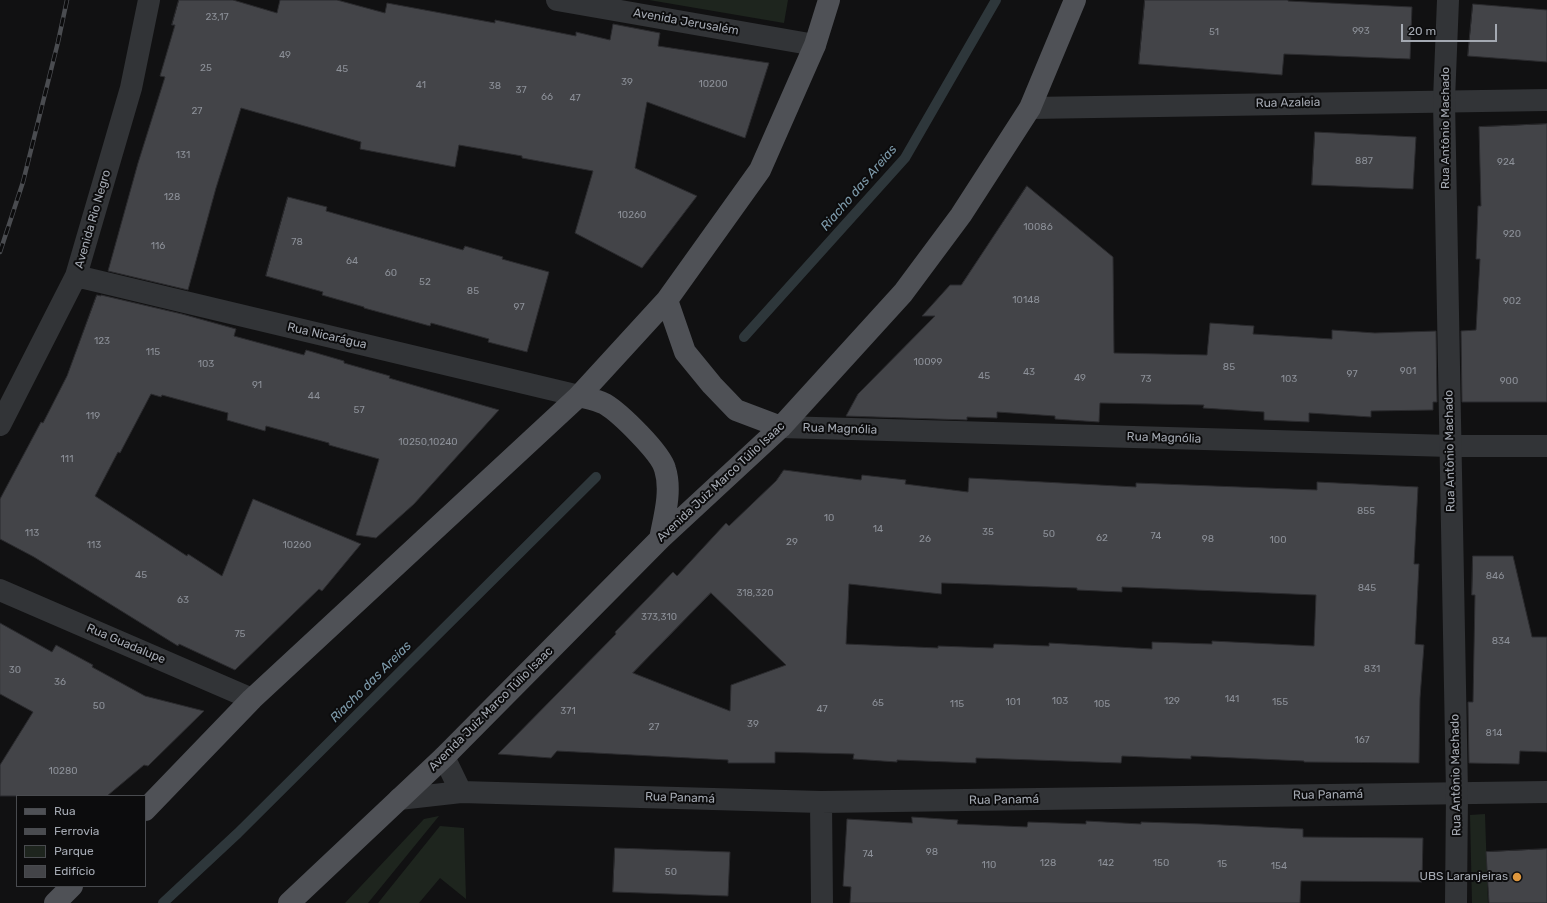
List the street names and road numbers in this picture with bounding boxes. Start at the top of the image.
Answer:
street label: Avenida Jerusalém [632,6,740,38]
street label: Rua Antônio Machado [1439,67,1453,189]
street label: Rua Azaleia [1256,95,1320,111]
street label: Avenida Rio Negro [72,168,114,270]
street label: Rua Nicarágua [286,320,368,352]
street label: Rua Antônio Machado [1442,390,1458,512]
street label: Avenida Juiz Marco Túlio Isaac [654,419,788,545]
street label: Rua Magnólia [802,421,878,437]
street label: Rua Magnólia [1126,430,1202,446]
street label: Rua Guadalupe [84,621,168,667]
street label: Avenida Juiz Marco Túlio Isaac [426,644,556,774]
street label: Rua Antônio Machado [1448,714,1464,836]
street label: Rua Panamá [1293,787,1363,803]
street label: Rua Panamá [645,790,715,806]
street label: Rua Panamá [969,792,1039,808]

